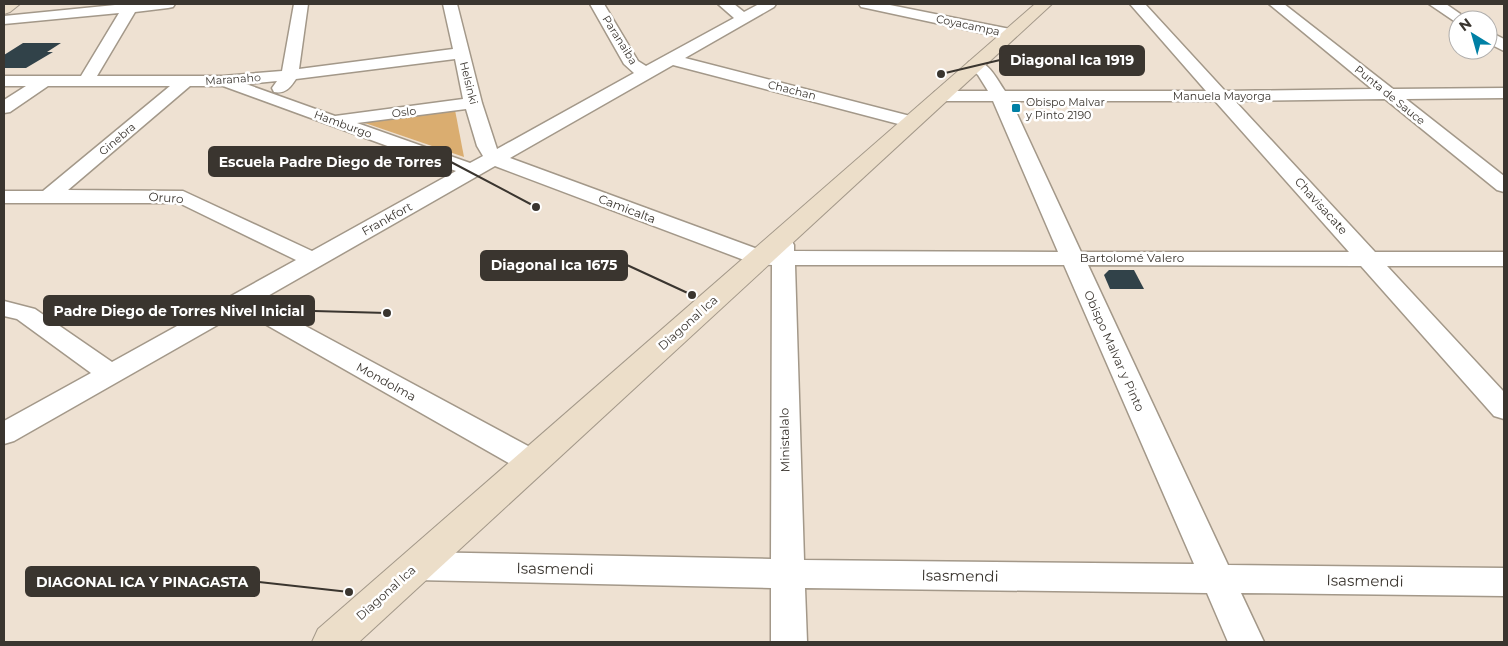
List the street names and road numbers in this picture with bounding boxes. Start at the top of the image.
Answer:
street label: Coyacampa [935,11,1001,39]
street label: Paranaiba [599,13,641,67]
street label: Helsinki [457,60,481,106]
street label: Punta de Sauce [1352,62,1428,128]
street label: Maranaho [205,70,261,88]
street label: Chachan [766,77,818,103]
street label: Manuela Mayorga [1173,89,1271,103]
street label: Oslo [391,104,417,120]
street label: Hamburgo [312,107,374,141]
street label: Ginebra [96,120,138,158]
street label: Chavisacate [1292,174,1351,237]
street label: Oruro [148,189,184,206]
street label: Camicalta [596,191,658,226]
street label: Frankfort [359,198,415,239]
street label: Bartolomé Valero [1080,250,1184,265]
street label: Obispo Malvar y Pinto [1081,288,1148,414]
street label: Diagonal Ica [655,292,721,353]
street label: Mondolma [354,359,419,404]
street label: Ministalalo [776,408,793,472]
street label: Isasmendi [516,558,594,579]
street label: Diagonal Ica [353,562,419,623]
street label: Isasmendi [921,565,999,586]
street label: Isasmendi [1326,570,1404,591]

